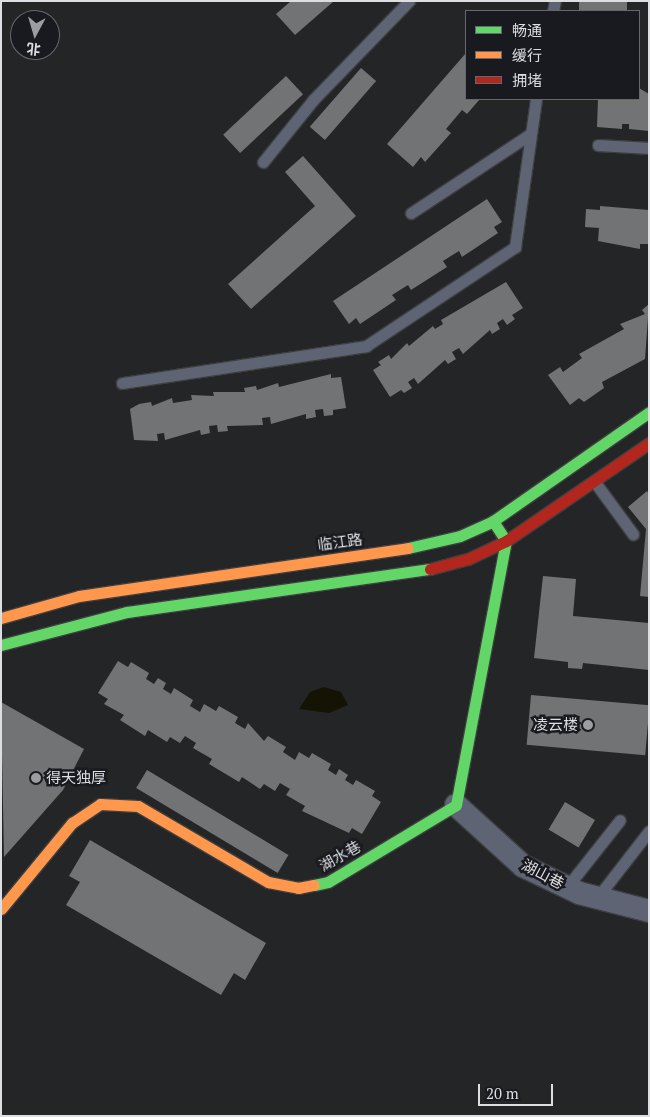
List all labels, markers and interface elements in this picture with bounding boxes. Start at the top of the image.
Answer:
north arrow [10,10,60,60]
legend [465,10,640,100]
text: 畅通 [512,20,542,40]
text: 北 [26,39,41,60]
text: 缓行 [512,45,542,65]
text: 拥堵 [512,70,542,90]
street label: 临江路 [316,530,364,554]
place label: 凌云楼 [533,716,578,734]
marker: 凌云楼 [582,719,594,731]
place label: 得天独厚 [46,769,106,787]
marker: 得天独厚 [30,772,42,784]
street label: 湖水巷 [316,837,364,875]
street label: 湖山巷 [519,855,567,893]
scale bar [480,1074,555,1106]
text: 20 m [486,1083,519,1103]

